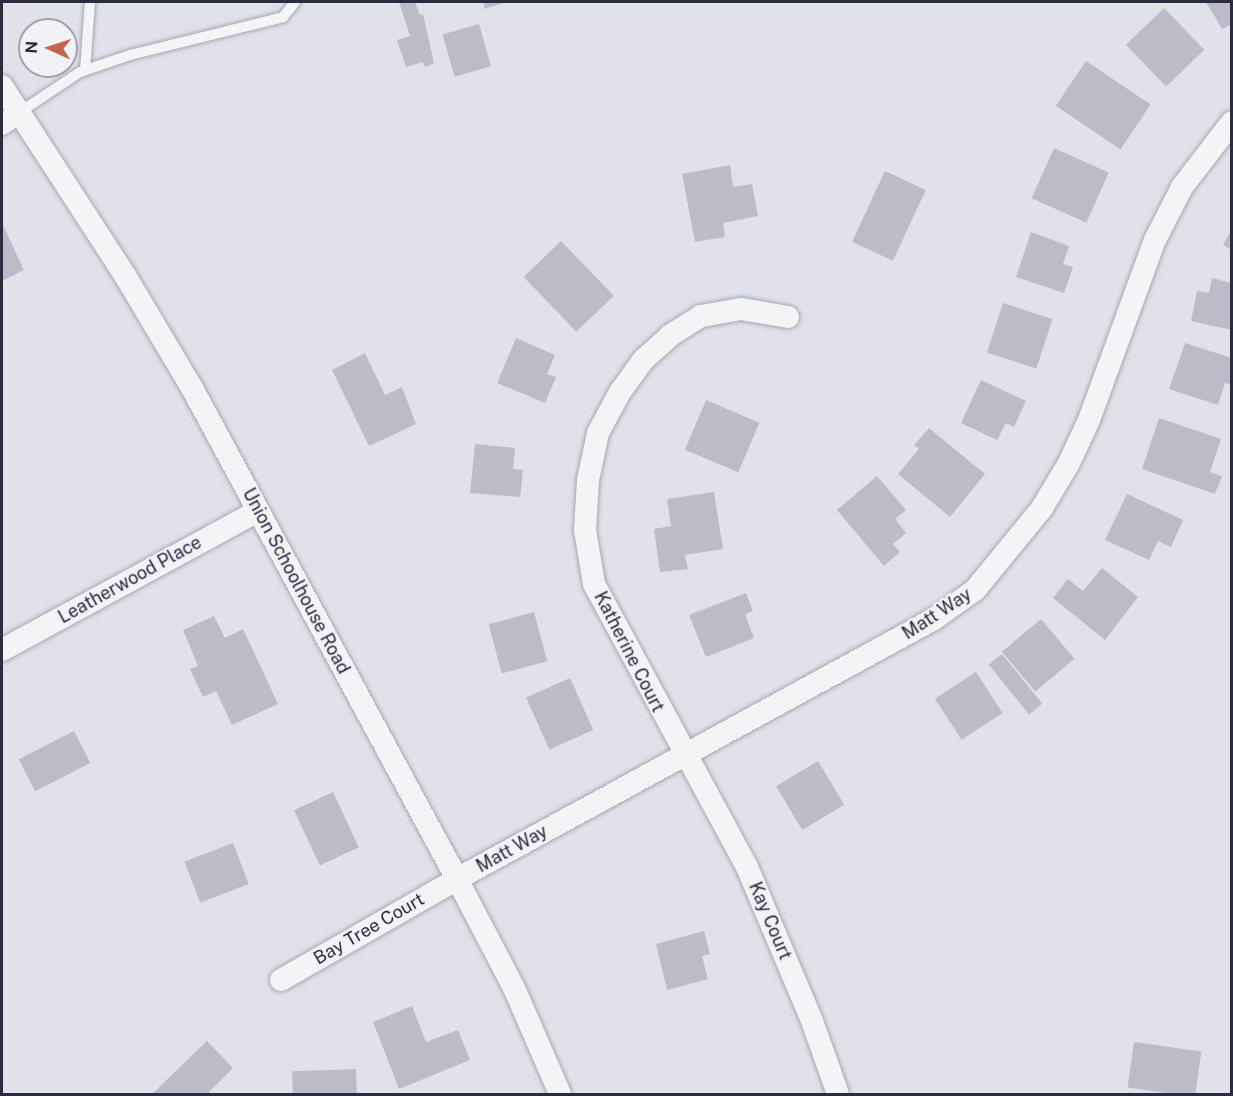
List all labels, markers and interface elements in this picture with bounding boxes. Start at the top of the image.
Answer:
north arrow [18,18,78,78]
text: N [22,40,41,54]
street label: Union Schoolhouse Road [238,484,354,678]
street label: Leatherwood Place [55,532,205,628]
street label: Matt Way [898,584,976,644]
street label: Katherine Court [589,588,669,716]
street label: Matt Way [472,821,552,877]
street label: Kay Court [744,879,796,963]
street label: Bay Tree Court [310,889,428,969]

